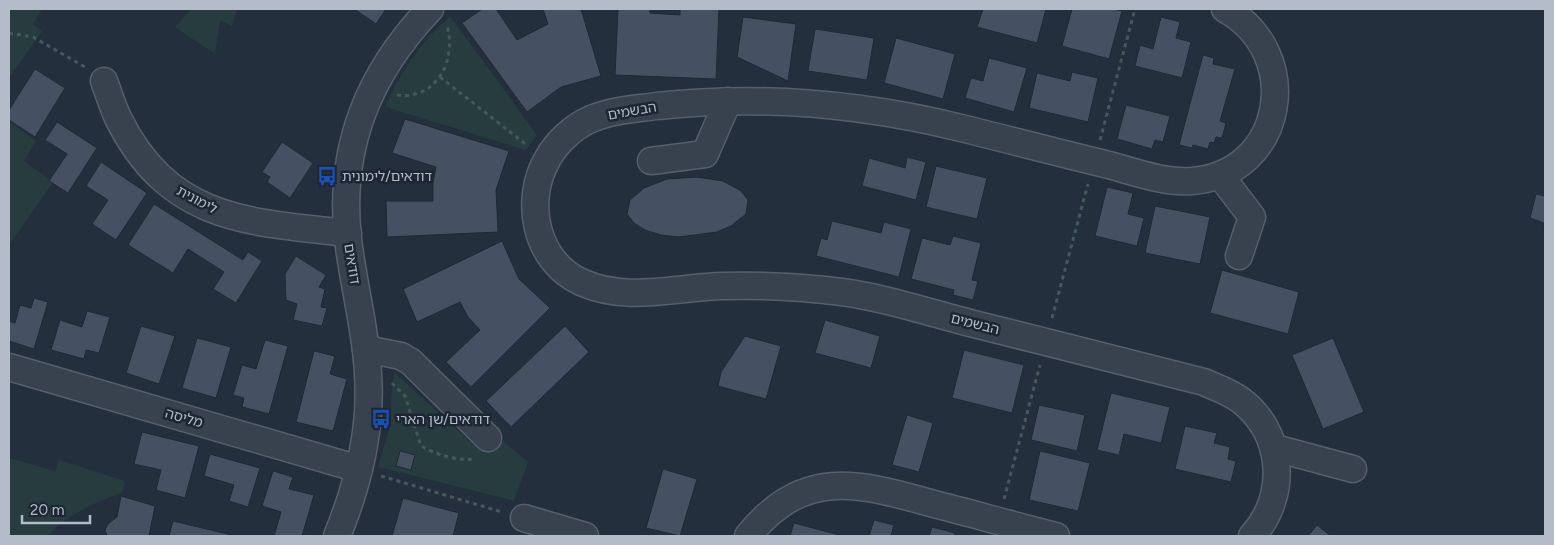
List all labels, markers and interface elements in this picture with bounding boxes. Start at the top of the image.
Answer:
street label: הבשמים [606,98,658,124]
bus stop icon: דודאים/לימונית [316,165,338,187]
place label: דודאים/לימונית [342,168,432,185]
street label: לימונית [174,182,220,218]
street label: דודאים [340,242,364,286]
street label: הבשמים [949,310,1001,338]
street label: מליסה [163,405,205,431]
bus stop icon: דודאים/שן הארי [370,408,392,430]
place label: דודאים/שן הארי [396,411,490,428]
scale bar [22,492,90,524]
text: 20 m [30,501,64,519]

